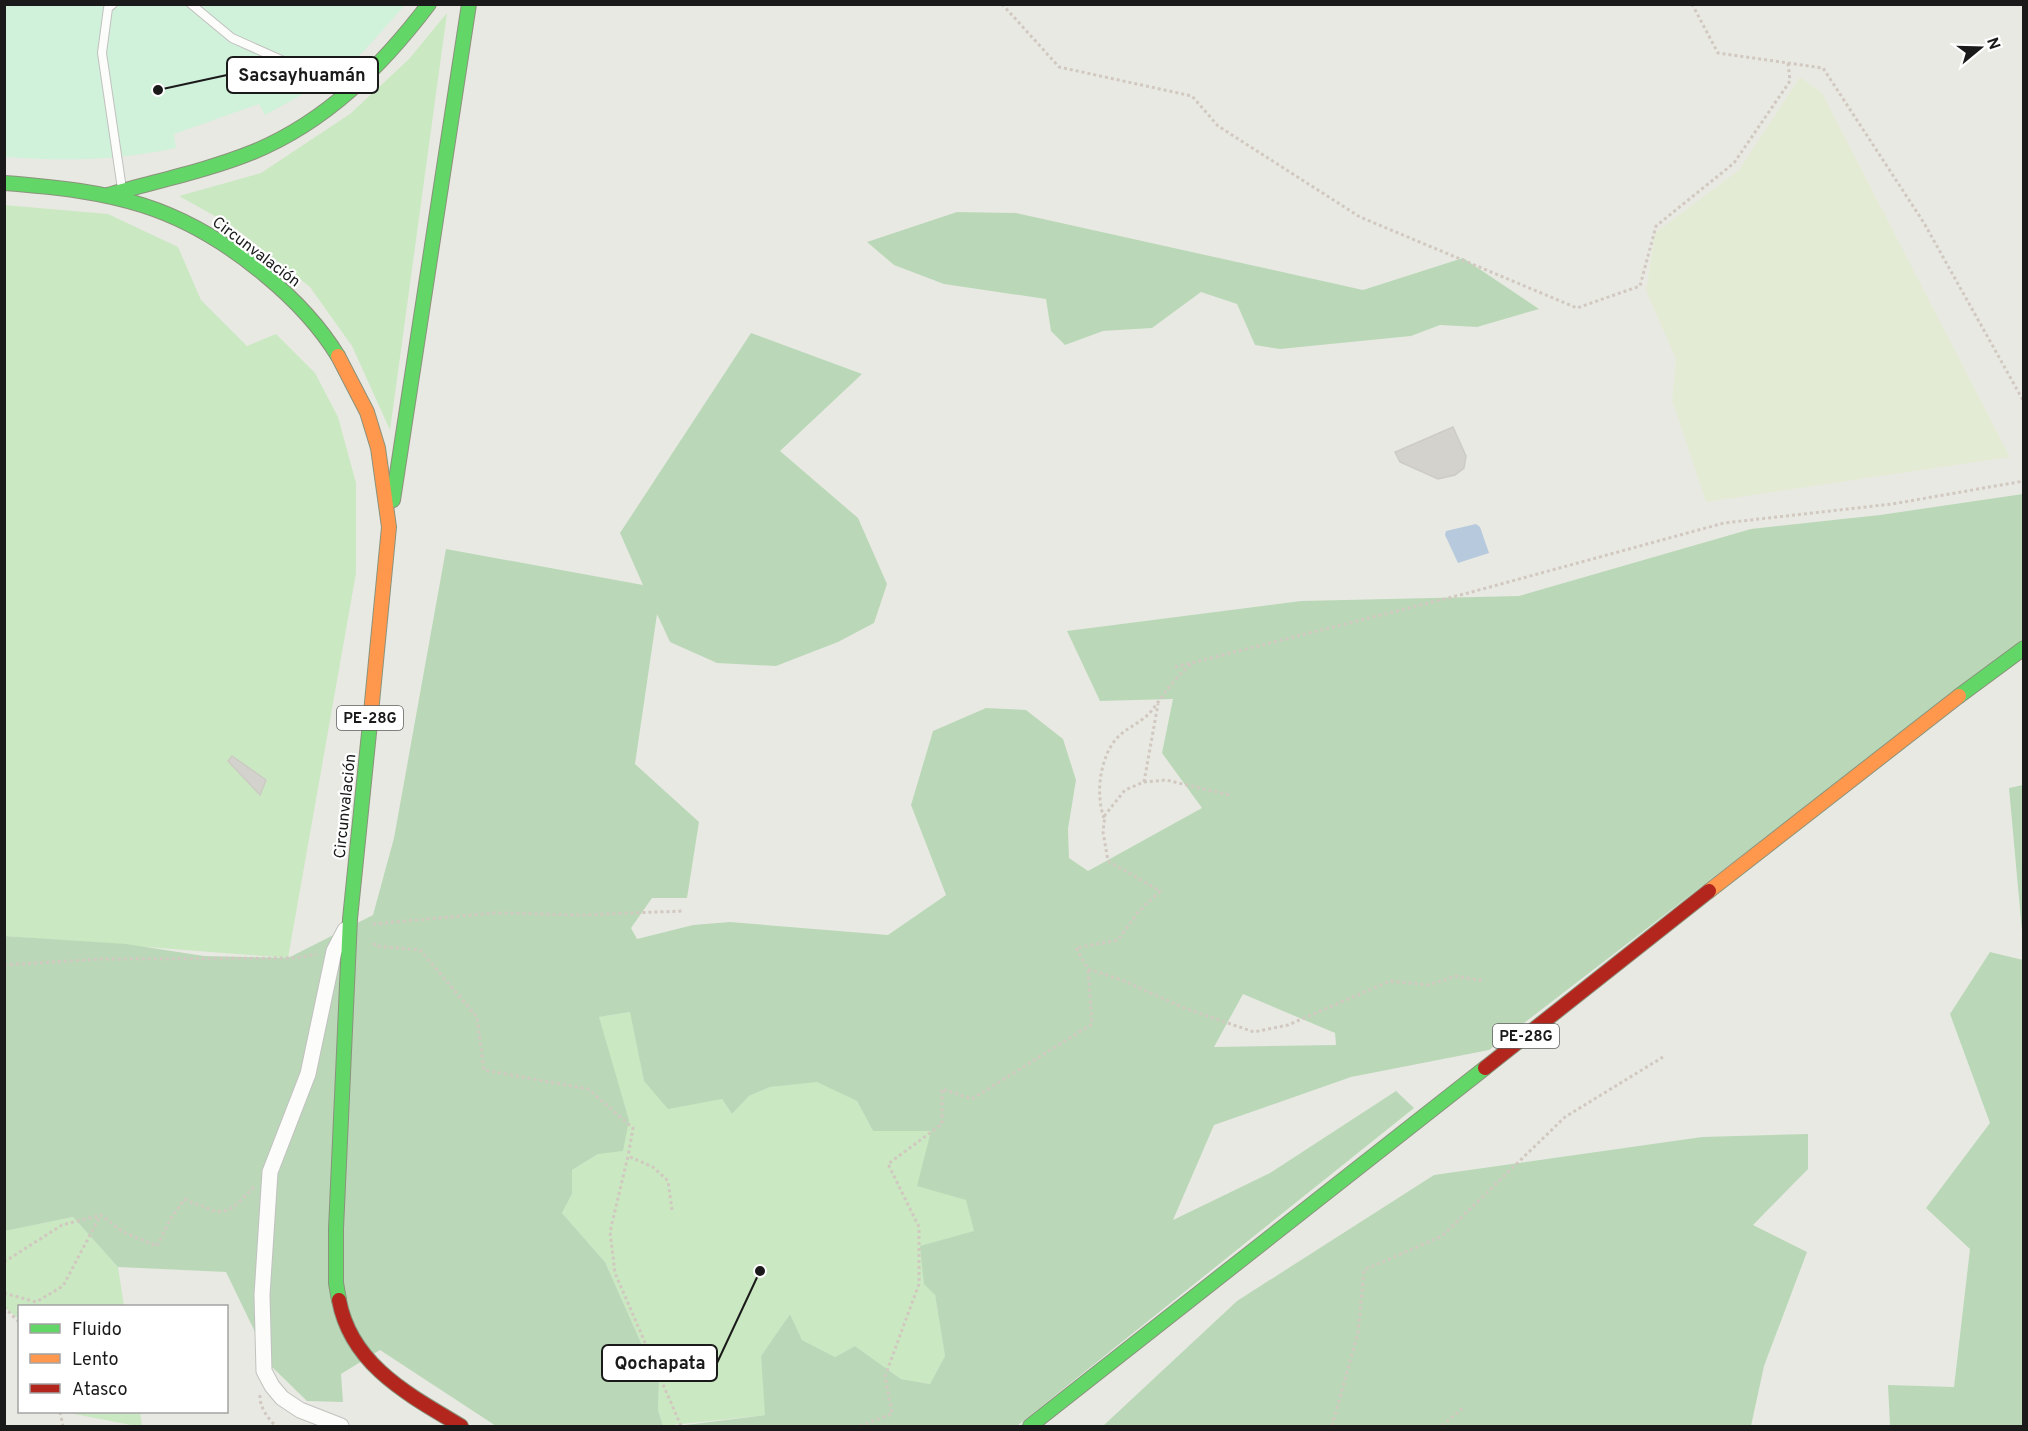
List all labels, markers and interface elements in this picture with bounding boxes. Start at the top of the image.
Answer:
north arrow [1950,18,2010,78]
text: N [1981,35,2004,52]
callout: Sacsayhuamán [227,57,378,93]
text: Sacsayhuamán [238,65,366,88]
street label: Circunvalación [208,213,304,292]
road number: PE-28G [337,706,403,730]
street label: Circunvalación [331,753,361,860]
road number: PE-28G [1493,1024,1559,1048]
legend [18,1305,228,1413]
text: Fluido [72,1319,122,1342]
callout: Qochapata [602,1345,717,1381]
text: Lento [72,1349,118,1372]
text: Qochapata [615,1353,705,1376]
text: Atasco [72,1379,128,1402]

